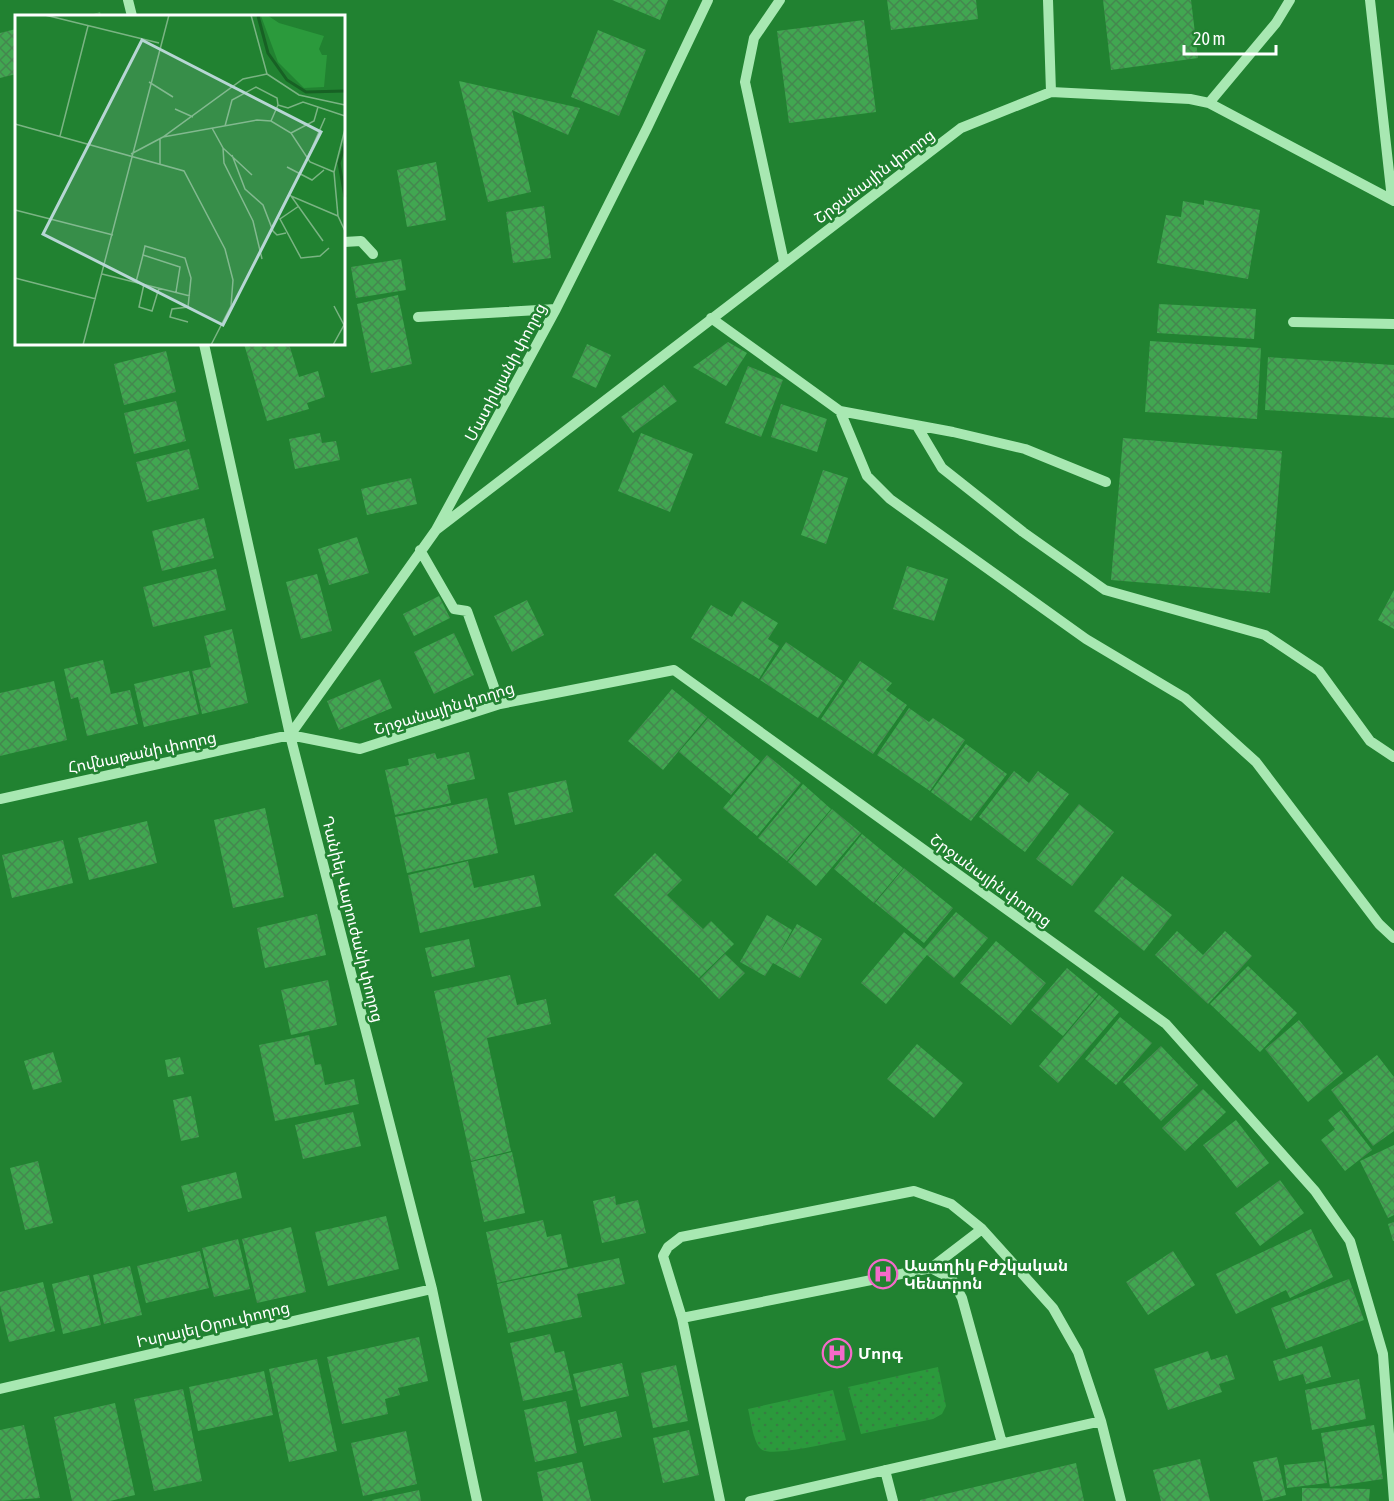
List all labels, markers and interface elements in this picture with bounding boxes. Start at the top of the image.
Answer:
inset map [15,15,345,345]
scale bar [1184,18,1276,56]
text: 20 m [1193,28,1225,49]
street label: Շրջանային փողոց [810,125,938,228]
street label: Մատիկյանի փողոց [461,300,550,445]
street label: Շրջանային փողոց [372,678,517,739]
street label: Հովնաթանի փողոց [66,727,218,778]
street label: Դանիել Վարուժանի փողոց [318,814,387,1024]
street label: Շրջանային փողոց [926,830,1055,931]
place label: Աստղիկ Բժշկական Կենտրոն [904,1256,1068,1293]
hospital icon: Աստղիկ Բժշկական Կենտրոն [867,1258,899,1290]
street label: Իսրայել Օրու փողոց [135,1298,292,1351]
hospital icon: Մորգ [821,1337,853,1369]
place label: Մորգ [858,1344,904,1363]

